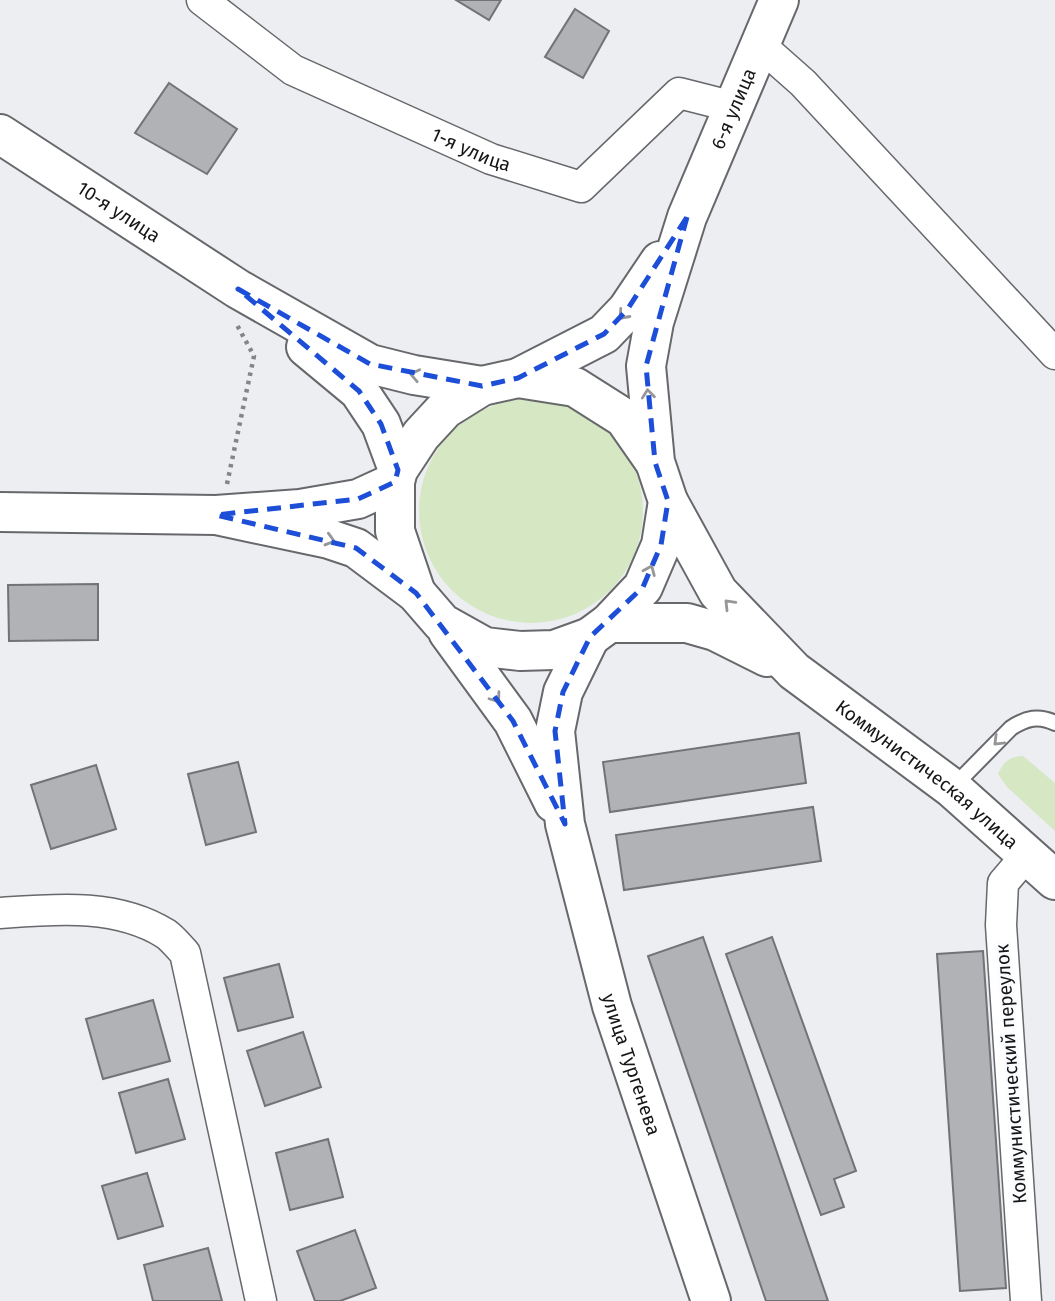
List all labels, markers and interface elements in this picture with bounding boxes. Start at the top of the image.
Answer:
street label: 6-я улица [706,64,760,153]
street label: 1-я улица [428,122,514,176]
street label: 10-я улица [73,176,165,247]
one-way arrow [618,307,631,320]
one-way arrow [409,368,421,383]
one-way arrow [641,388,656,400]
one-way arrow [324,531,336,546]
one-way arrow [642,565,656,577]
one-way arrow [725,599,738,612]
one-way arrow [488,690,500,703]
street label: Коммунистическая улица [831,695,1023,853]
one-way arrow [994,732,1007,745]
street label: Коммунистический переулок [990,943,1032,1205]
street label: улица Тургенева [598,991,666,1138]

